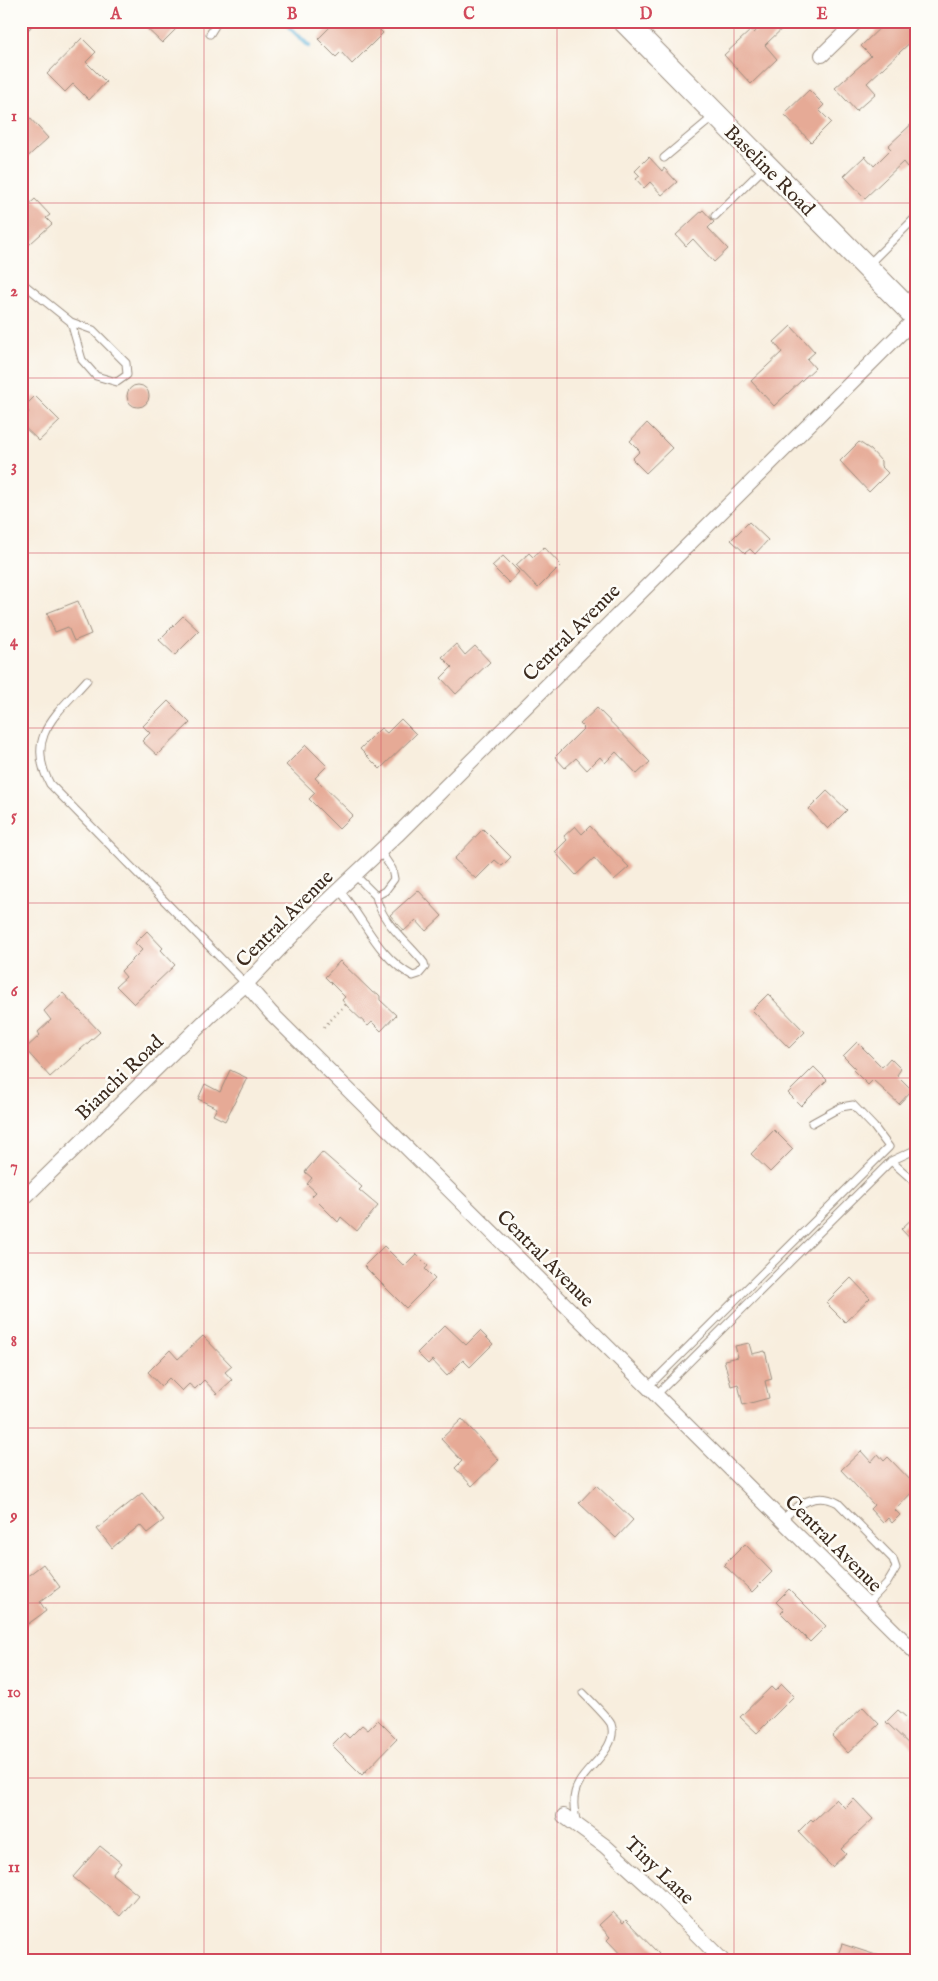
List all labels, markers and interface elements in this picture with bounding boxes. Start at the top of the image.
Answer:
text: A [110,5,123,25]
text: B [287,5,298,25]
text: C [463,5,475,25]
text: D [640,5,653,25]
text: E [816,5,828,25]
text: 1 [11,107,17,127]
street label: Baseline Road [718,120,820,222]
text: 2 [10,282,18,302]
text: 3 [11,457,17,477]
street label: Central Avenue [518,579,626,687]
text: 4 [10,632,19,652]
text: 5 [11,807,17,827]
street label: Central Avenue [231,865,339,973]
text: 6 [11,982,19,1002]
street label: Bianchi Road [71,1030,169,1126]
text: 7 [10,1157,18,1177]
street label: Central Avenue [491,1205,599,1313]
text: 8 [11,1332,17,1352]
street label: Central Avenue [779,1490,887,1598]
text: 9 [10,1507,18,1527]
text: 10 [7,1683,21,1703]
street label: Tiny Lane [619,1832,699,1910]
text: 11 [8,1858,20,1878]

